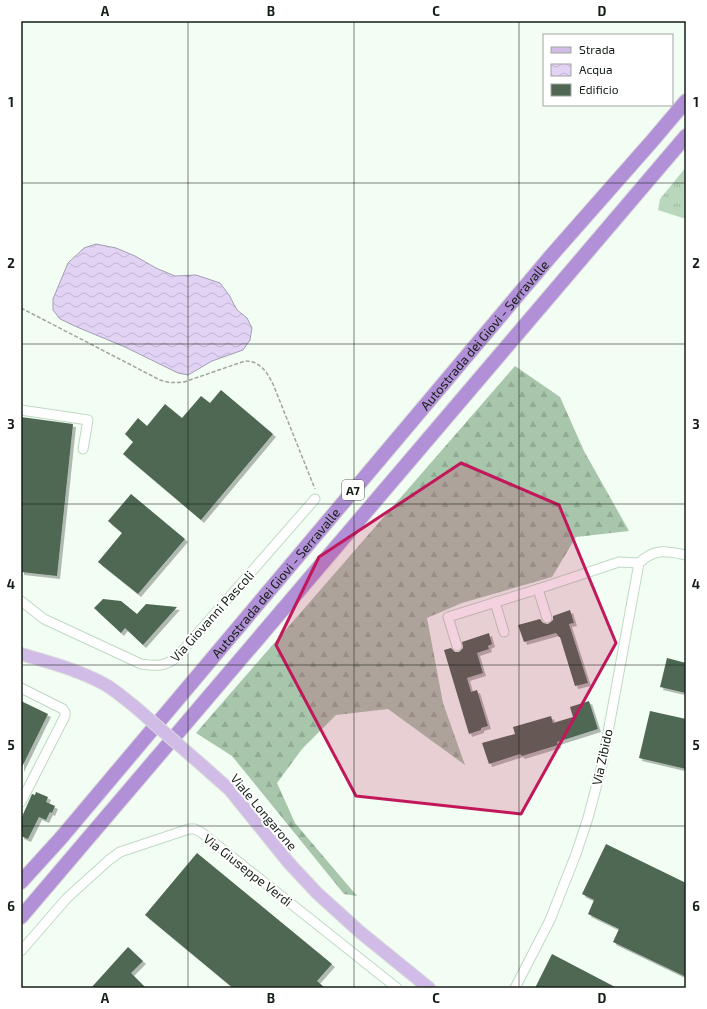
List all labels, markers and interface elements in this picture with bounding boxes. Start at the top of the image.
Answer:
text: A [101,3,110,19]
text: B [267,3,275,19]
text: C [432,3,440,19]
text: D [598,3,607,19]
legend [543,34,673,106]
text: Strada [579,42,615,56]
text: Acqua [579,62,613,76]
text: Edificio [579,82,619,96]
text: 1 [8,94,14,110]
text: 1 [693,94,699,110]
text: 2 [7,255,15,271]
text: 2 [692,255,700,271]
street label: Autostrada dei Giovi - Serravalle [417,257,552,413]
text: 3 [7,416,15,432]
text: 3 [692,416,700,432]
road number: A7 [342,480,364,500]
street label: Autostrada dei Giovi - Serravalle [208,505,343,661]
street label: Via Giovanni Pascoli [167,567,257,665]
text: 4 [7,576,15,592]
text: 4 [692,576,700,592]
street label: Via Zibido [588,727,616,787]
text: 5 [7,737,15,753]
text: 5 [692,737,700,753]
street label: Viale Longarone [227,771,301,854]
street label: Via Giuseppe Verdi [200,830,296,910]
text: 6 [7,898,15,914]
text: 6 [692,898,700,914]
text: A [101,990,110,1006]
text: B [267,990,275,1006]
text: C [432,990,440,1006]
text: D [598,990,607,1006]

